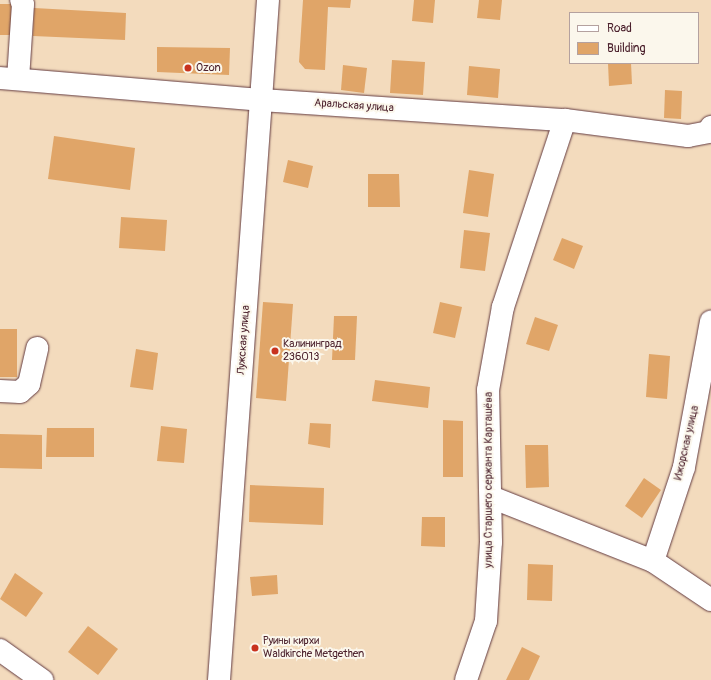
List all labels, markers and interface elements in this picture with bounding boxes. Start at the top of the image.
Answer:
legend [569,12,699,64]
text: Road [607,21,632,36]
text: Building [607,41,646,56]
place label: Ozon [196,61,221,75]
marker: Ozon [183,63,193,73]
street label: Аральская улица [314,97,394,115]
street label: Лужская улица [235,305,253,375]
place label: Калининград 236013 [283,338,342,364]
marker: Калининград 236013 [270,346,280,356]
street label: улица Старшего сержанта Карташёва [482,392,496,568]
street label: Ижорская улица [672,404,702,482]
place label: Руины кирхи Waldkirche Metgethen [263,635,364,661]
marker: Руины кирхи Waldkirche Metgethen [250,643,260,653]

